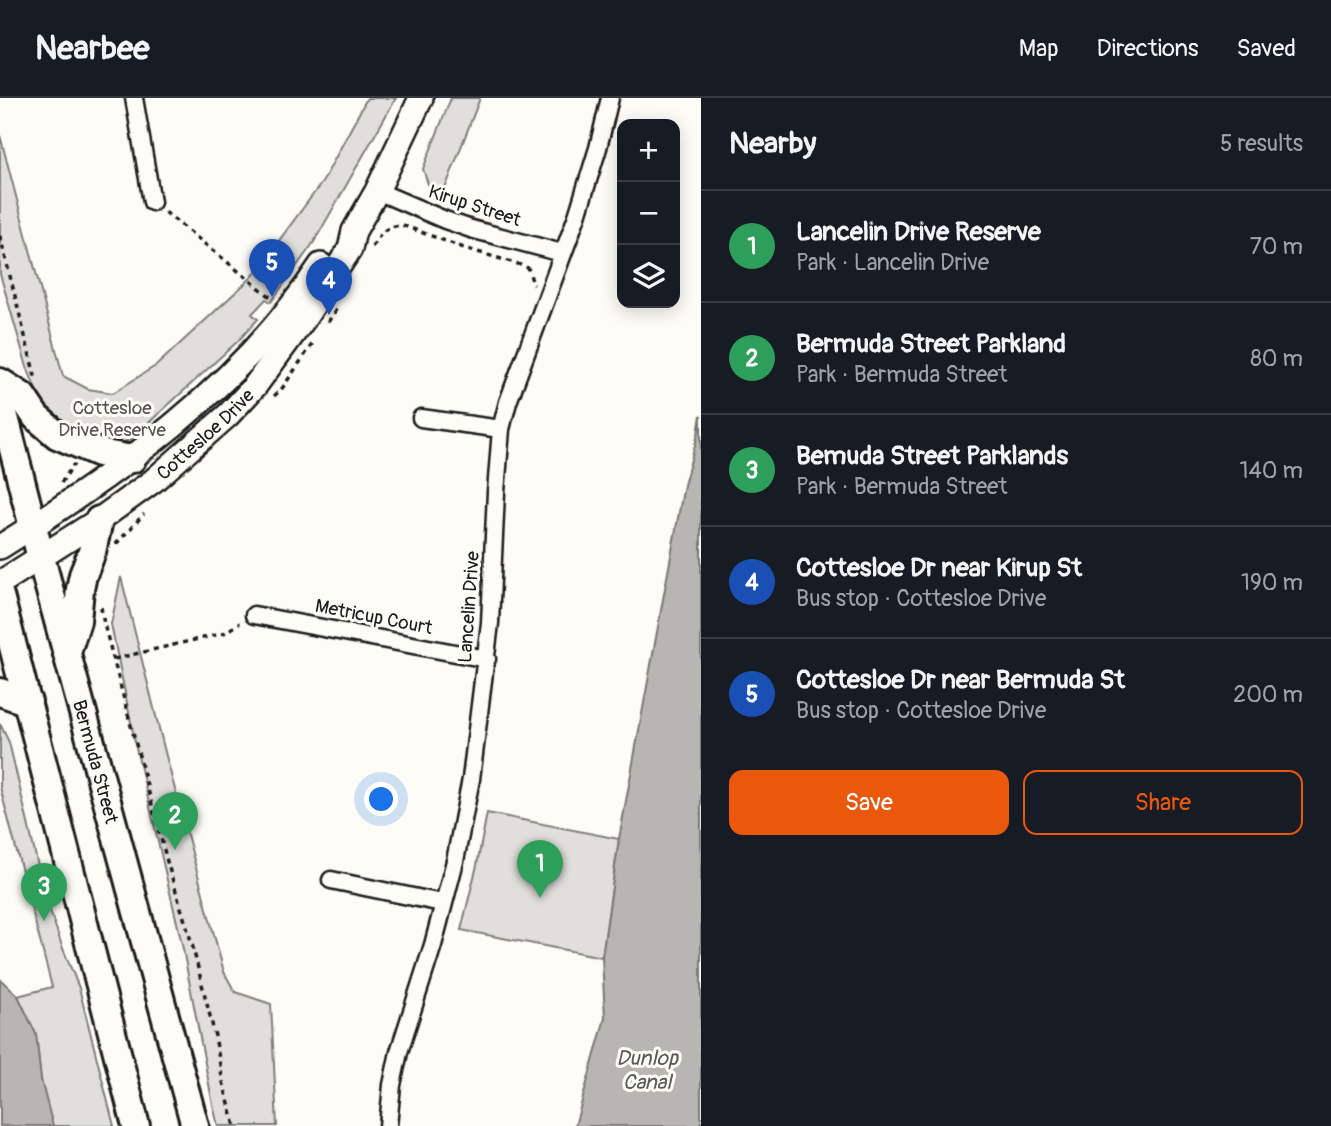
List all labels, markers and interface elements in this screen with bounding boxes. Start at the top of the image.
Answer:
text: Nearbee [35,28,149,69]
text: Map [1019,34,1059,63]
text: Directions [1097,34,1198,63]
text: Saved [1236,34,1296,63]
map controls [617,119,680,308]
button: + [617,119,680,182]
text: Nearby [729,125,816,162]
text: 5 results [1220,129,1303,158]
street label: Kirup Street [425,180,524,232]
button: − [617,182,680,245]
text: Lancelin Drive Reserve [796,216,1041,248]
text: 1 [748,232,757,261]
text: 70 m [1250,232,1303,261]
pin: 5 [249,239,295,297]
button: layers [617,245,680,308]
text: Park · Lancelin Drive [796,248,989,277]
pin: 4 [306,257,352,315]
text: Bermuda Street Parkland [796,328,1066,360]
text: 2 [746,344,758,373]
text: 80 m [1250,344,1303,373]
text: Park · Bermuda Street [796,360,1008,389]
street label: Cottesloe Drive [152,384,260,485]
park label: Cottesloe Drive Reserve [58,396,166,442]
text: Bemuda Street Parklands [796,440,1068,472]
text: 3 [746,456,758,485]
text: 140 m [1240,456,1303,485]
text: Park · Bermuda Street [796,472,1008,501]
street label: Lancelin Drive [453,550,485,664]
text: Cottesloe Dr near Kirup St [796,552,1082,584]
text: 4 [745,568,759,597]
text: 190 m [1241,568,1303,597]
text: Bus stop · Cottesloe Drive [796,584,1046,613]
street label: Metricup Court [313,594,435,640]
text: Cottesloe Dr near Bermuda St [796,664,1125,696]
text: 5 [746,680,758,709]
text: 200 m [1233,680,1303,709]
text: Bus stop · Cottesloe Drive [796,696,1046,725]
street label: Bermuda Street [67,697,124,827]
button: Save [729,770,1009,835]
button: Share [1023,770,1303,835]
your location [364,782,398,816]
pin: 2 [152,792,198,850]
pin: 1 [517,840,563,898]
pin: 3 [21,863,67,921]
water label: Dunlop Canal [616,1045,679,1096]

